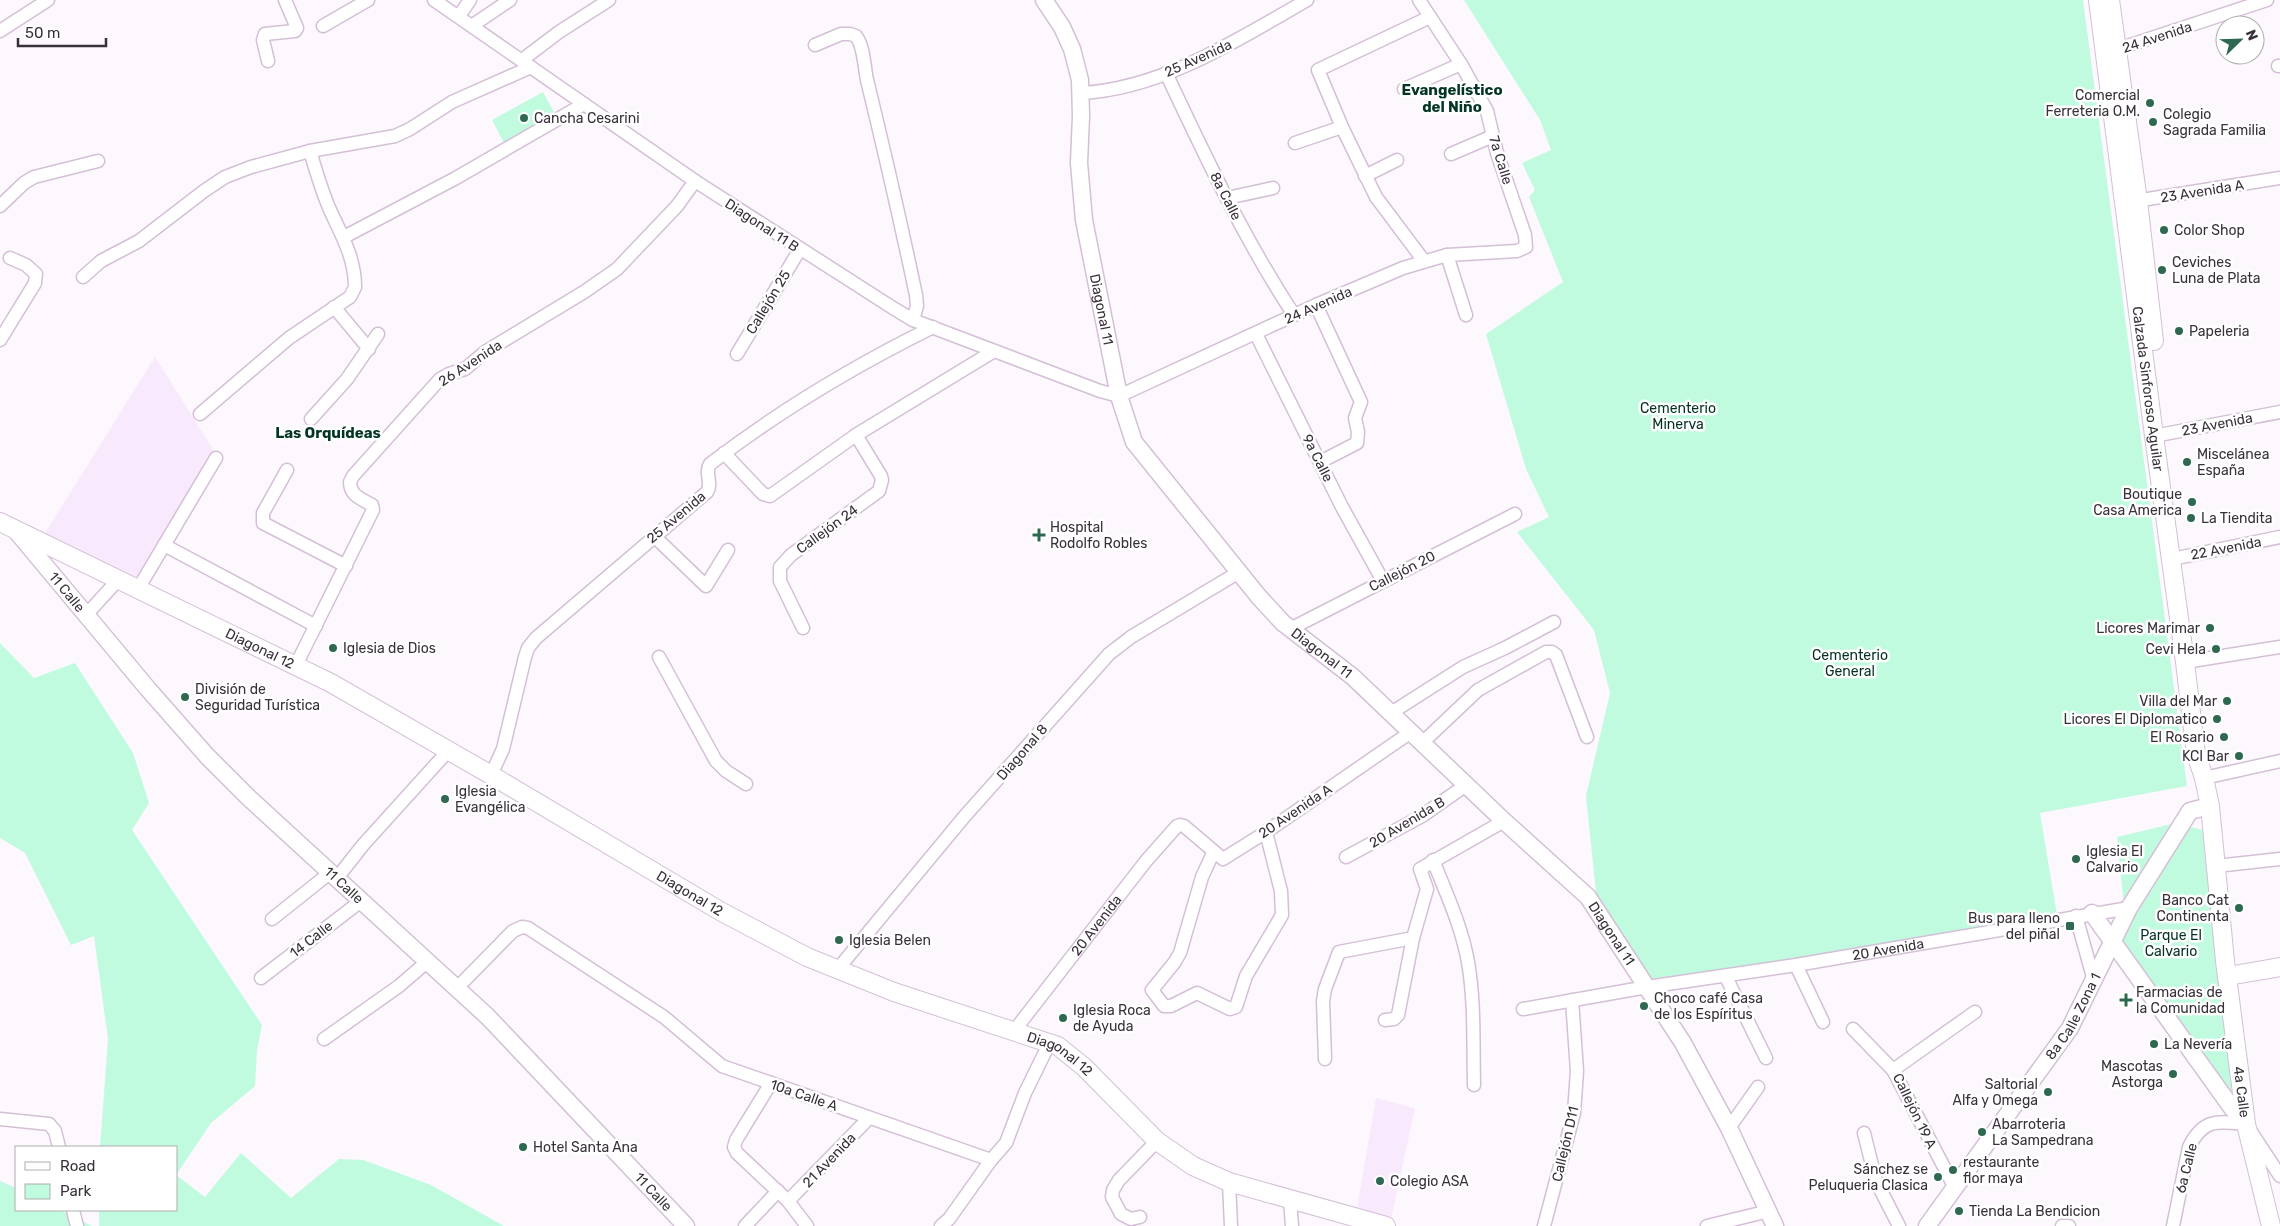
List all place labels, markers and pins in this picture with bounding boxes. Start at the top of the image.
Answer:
place label: Comercial Ferreteria O.M. [2045,87,2140,120]
marker: Comercial Ferreteria O.M. [2144,97,2156,109]
place label: Colegio Sagrada Familia [2163,106,2266,139]
place label: Cancha Cesarini [534,110,640,127]
marker: Cancha Cesarini [518,112,530,124]
marker: Colegio Sagrada Familia [2147,116,2159,128]
place label: Color Shop [2174,222,2245,239]
marker: Color Shop [2158,224,2170,236]
place label: Ceviches Luna de Plata [2172,254,2261,287]
marker: Ceviches Luna de Plata [2156,264,2168,276]
place label: Papeleria [2189,323,2249,340]
marker: Papeleria [2173,325,2185,337]
place label: Miscelánea España [2197,446,2269,479]
marker: Miscelánea España [2181,456,2193,468]
place label: Boutique Casa America [2093,486,2182,519]
marker: Boutique Casa America [2186,496,2198,508]
place label: La Tiendita [2201,510,2272,527]
marker: La Tiendita [2185,512,2197,524]
place label: Hospital Rodolfo Robles [1050,519,1147,552]
marker: Hospital Rodolfo Robles [1032,528,1046,542]
place label: Licores Marimar [2096,620,2201,637]
marker: Licores Marimar [2204,622,2216,634]
place label: Iglesia de Dios [343,640,436,657]
place label: Cevi Hela [2146,641,2206,658]
marker: Iglesia de Dios [327,642,339,654]
marker: Cevi Hela [2210,643,2222,655]
place label: División de Seguridad Turística [195,681,320,714]
marker: División de Seguridad Turística [179,691,191,703]
place label: Villa del Mar [2139,693,2218,710]
marker: Villa del Mar [2221,695,2233,707]
place label: Licores El Diplomatico [2064,711,2207,728]
marker: Licores El Diplomatico [2211,713,2223,725]
place label: El Rosario [2150,729,2214,746]
marker: El Rosario [2218,731,2230,743]
place label: KCI Bar [2182,748,2230,765]
marker: KCI Bar [2233,750,2245,762]
place label: Iglesia Evangélica [455,783,525,816]
marker: Iglesia Evangélica [439,793,451,805]
place label: Iglesia El Calvario [2086,843,2143,876]
marker: Iglesia El Calvario [2070,853,2082,865]
place label: Banco Cat Continenta [2156,892,2230,925]
marker: Banco Cat Continenta [2233,902,2245,914]
place label: Bus para lleno del piñal [1968,910,2060,943]
marker: Bus para lleno del piñal [2064,920,2076,932]
place label: Iglesia Belen [849,932,931,949]
marker: Iglesia Belen [833,934,845,946]
place label: Farmacias de la Comunidad [2136,984,2225,1017]
place label: Choco café Casa de los Espíritus [1654,990,1763,1023]
marker: Farmacias de la Comunidad [2120,994,2132,1006]
marker: Choco café Casa de los Espíritus [1638,1000,1650,1012]
place label: Iglesia Roca de Ayuda [1073,1002,1151,1035]
marker: Iglesia Roca de Ayuda [1057,1012,1069,1024]
place label: La Nevería [2164,1036,2232,1053]
marker: La Nevería [2148,1038,2160,1050]
place label: Mascotas Astorga [2101,1058,2163,1091]
marker: Mascotas Astorga [2167,1068,2179,1080]
place label: Saltorial Alfa y Omega [1953,1076,2038,1109]
marker: Saltorial Alfa y Omega [2042,1086,2054,1098]
place label: Abarroteria La Sampedrana [1992,1116,2094,1149]
marker: Abarroteria La Sampedrana [1976,1126,1988,1138]
place label: Hotel Santa Ana [533,1139,638,1156]
marker: Hotel Santa Ana [517,1141,529,1153]
place label: restaurante flor maya [1963,1154,2040,1187]
place label: Sánchez se Peluqueria Clasica [1809,1161,1928,1194]
marker: restaurante flor maya [1947,1164,1959,1176]
marker: Sánchez se Peluqueria Clasica [1932,1171,1944,1183]
place label: Colegio ASA [1390,1173,1469,1190]
marker: Colegio ASA [1374,1175,1386,1187]
place label: Tienda La Bendicion [1969,1203,2100,1220]
marker: Tienda La Bendicion [1953,1205,1965,1217]

